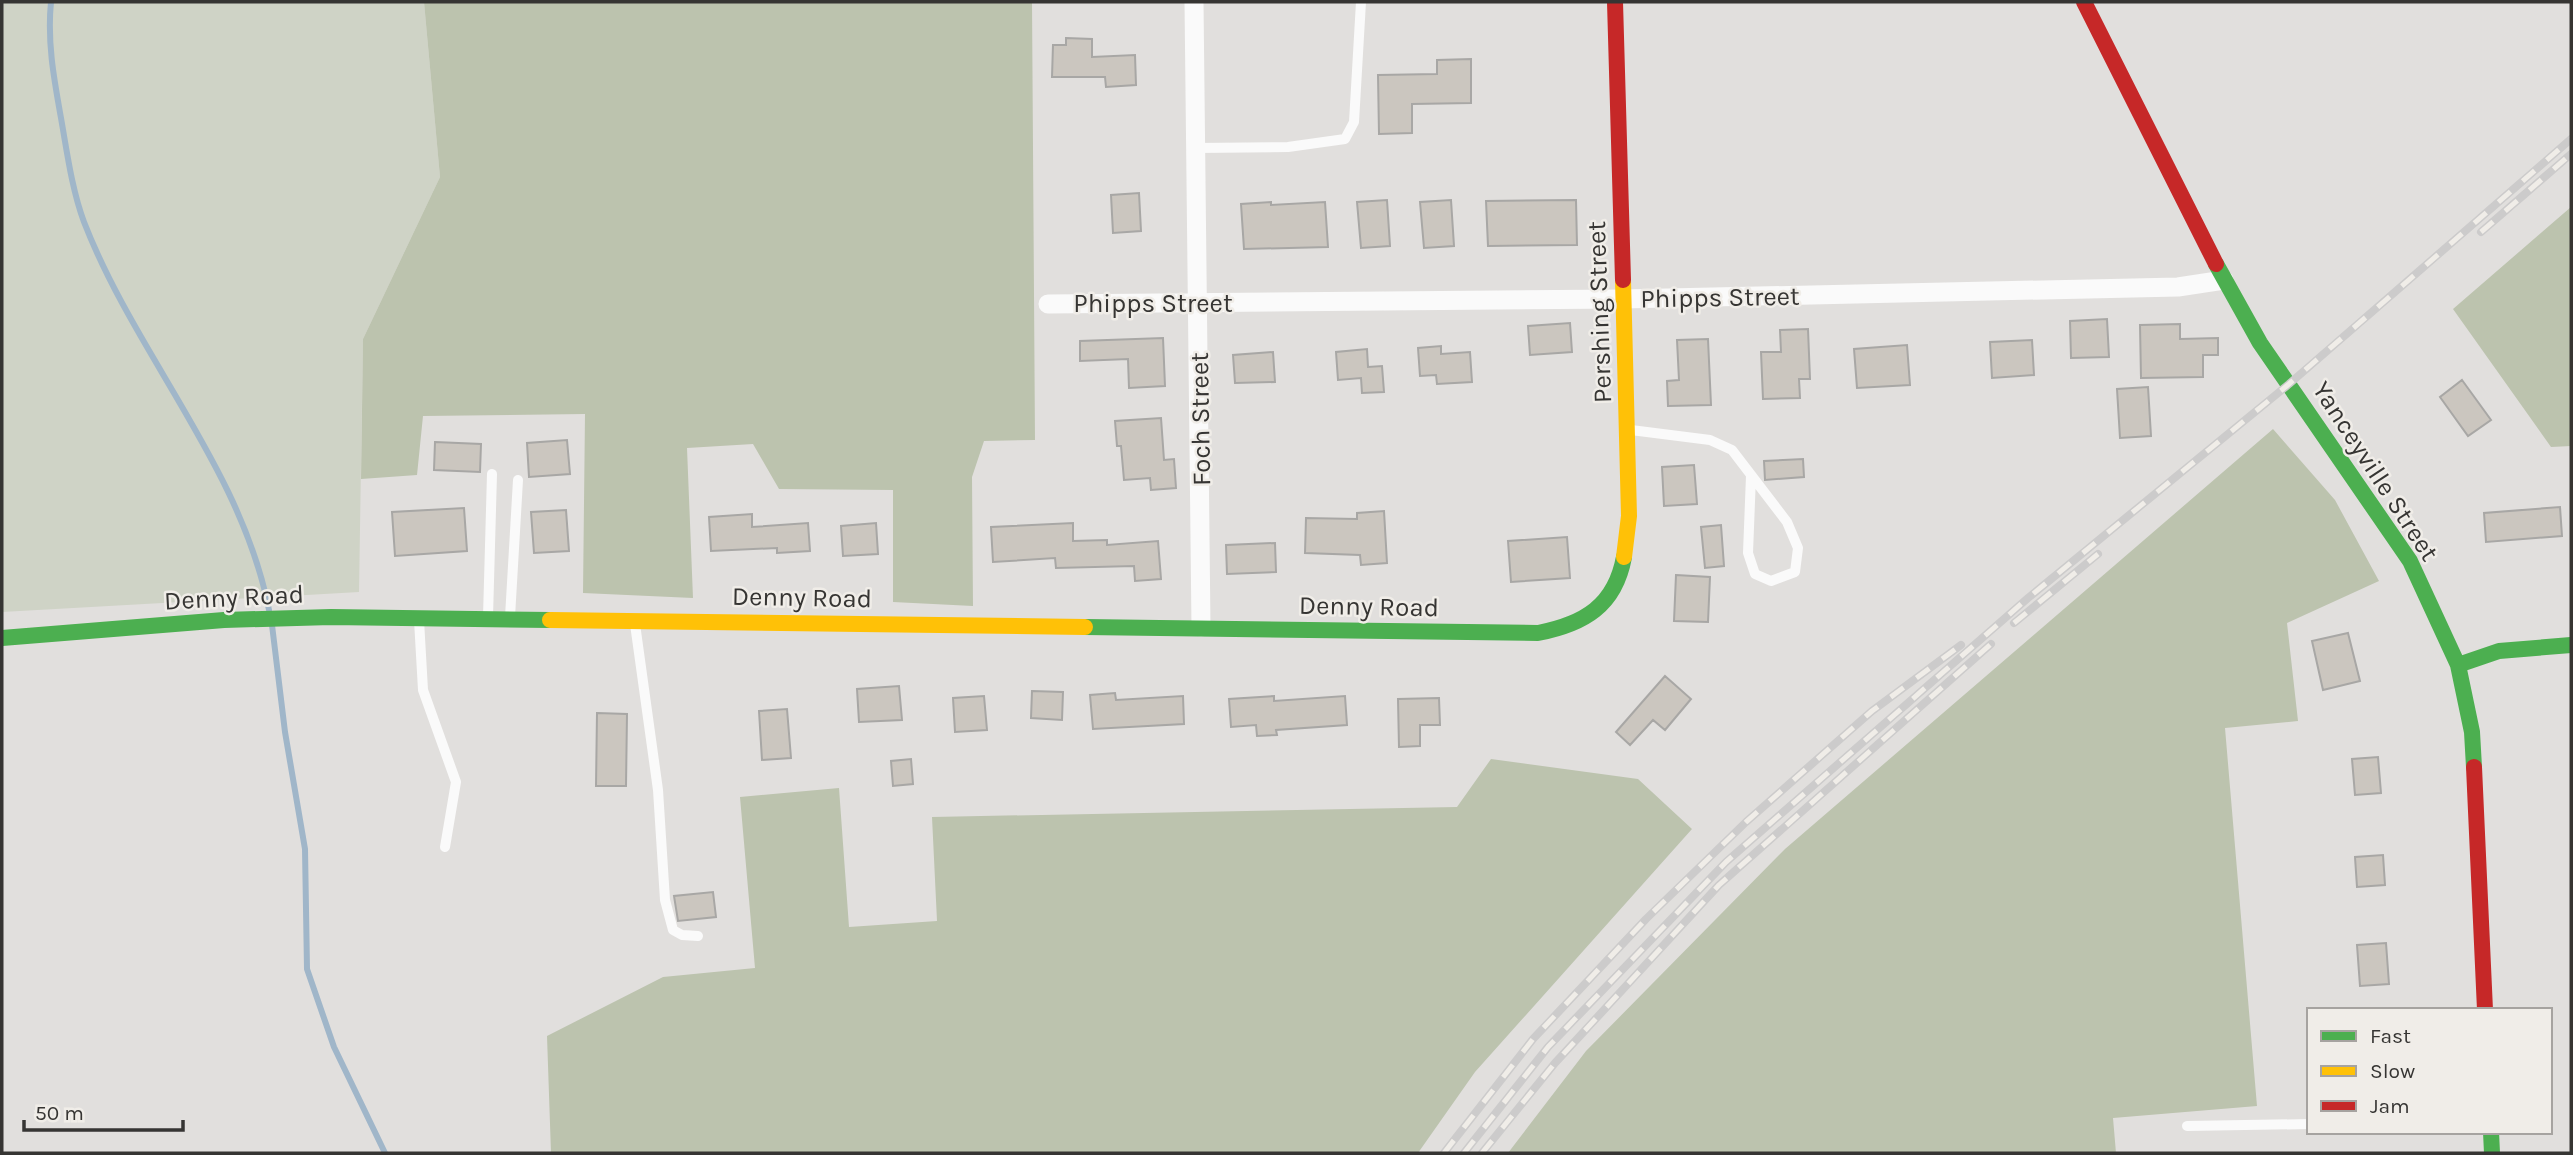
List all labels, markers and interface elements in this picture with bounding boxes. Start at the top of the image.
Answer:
street label: Pershing Street [1581,220,1618,404]
street label: Phipps Street [1640,281,1800,314]
street label: Phipps Street [1073,288,1233,319]
street label: Foch Street [1184,352,1217,486]
street label: Yanceyville Street [2306,376,2445,567]
street label: Denny Road [163,578,305,617]
street label: Denny Road [732,581,872,614]
street label: Denny Road [1299,590,1439,623]
legend [2307,1008,2552,1134]
text: Fast [2370,1024,2411,1048]
text: Slow [2370,1059,2415,1083]
scale bar [24,1088,184,1132]
text: Jam [2370,1094,2410,1118]
text: 50 m [35,1101,84,1125]

